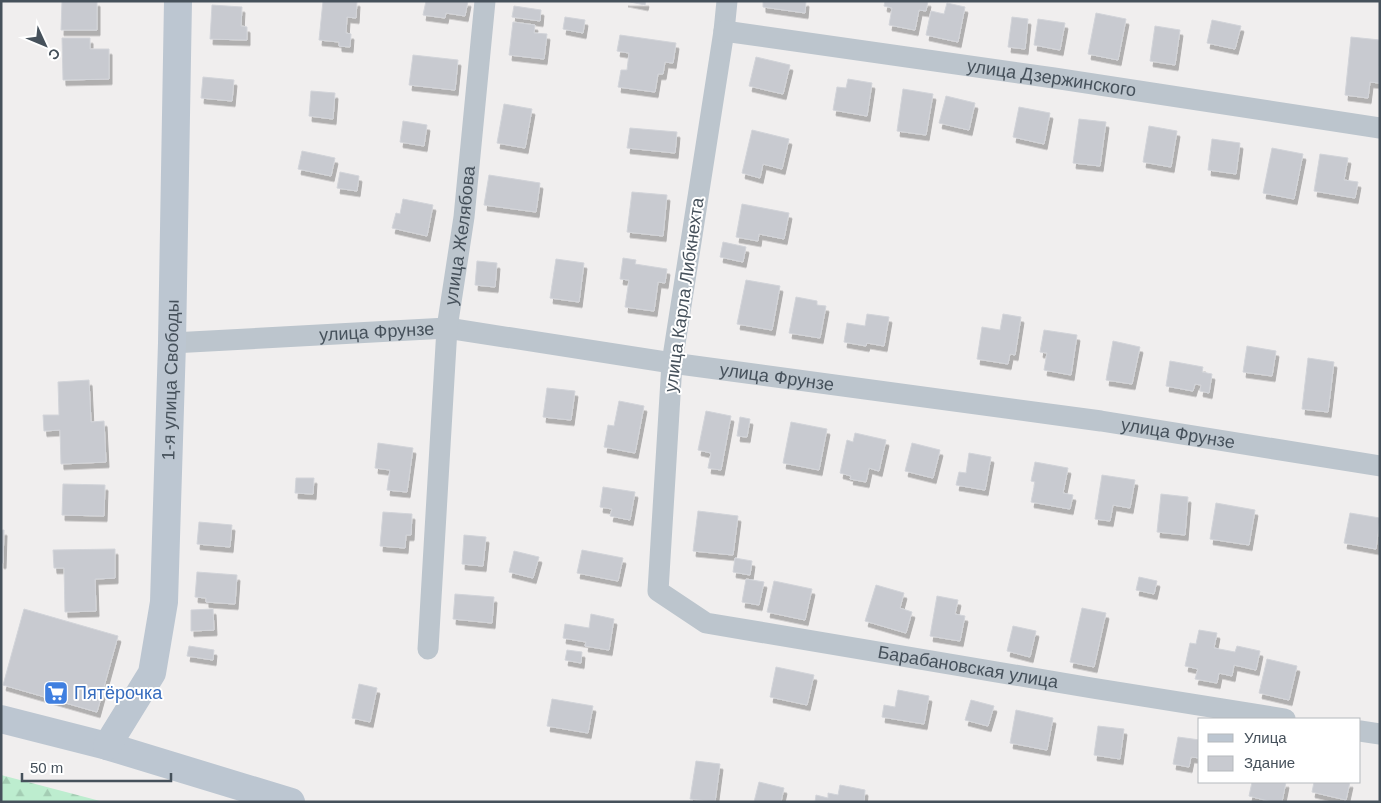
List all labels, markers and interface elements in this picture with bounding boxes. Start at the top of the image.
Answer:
north arrow [20,20,70,70]
text: С [45,45,64,63]
street label: улица Дзержинского [966,56,1138,100]
street label: улица Желябова [441,164,479,307]
street label: улица Карла Либкнехта [660,195,708,394]
street label: 1-я улица Свободы [158,299,183,461]
street label: улица Фрунзе [319,319,435,345]
street label: улица Фрунзе [719,360,835,395]
street label: улица Фрунзе [1120,414,1236,452]
street label: Барабановская улица [876,642,1061,692]
supermarket icon: Пятёрочка [43,680,69,706]
place label: Пятёрочка [74,683,163,703]
legend [1198,718,1361,783]
text: Улица [1244,729,1287,746]
scale bar [22,750,171,782]
text: Здание [1244,754,1295,771]
text: 50 m [30,759,63,776]

